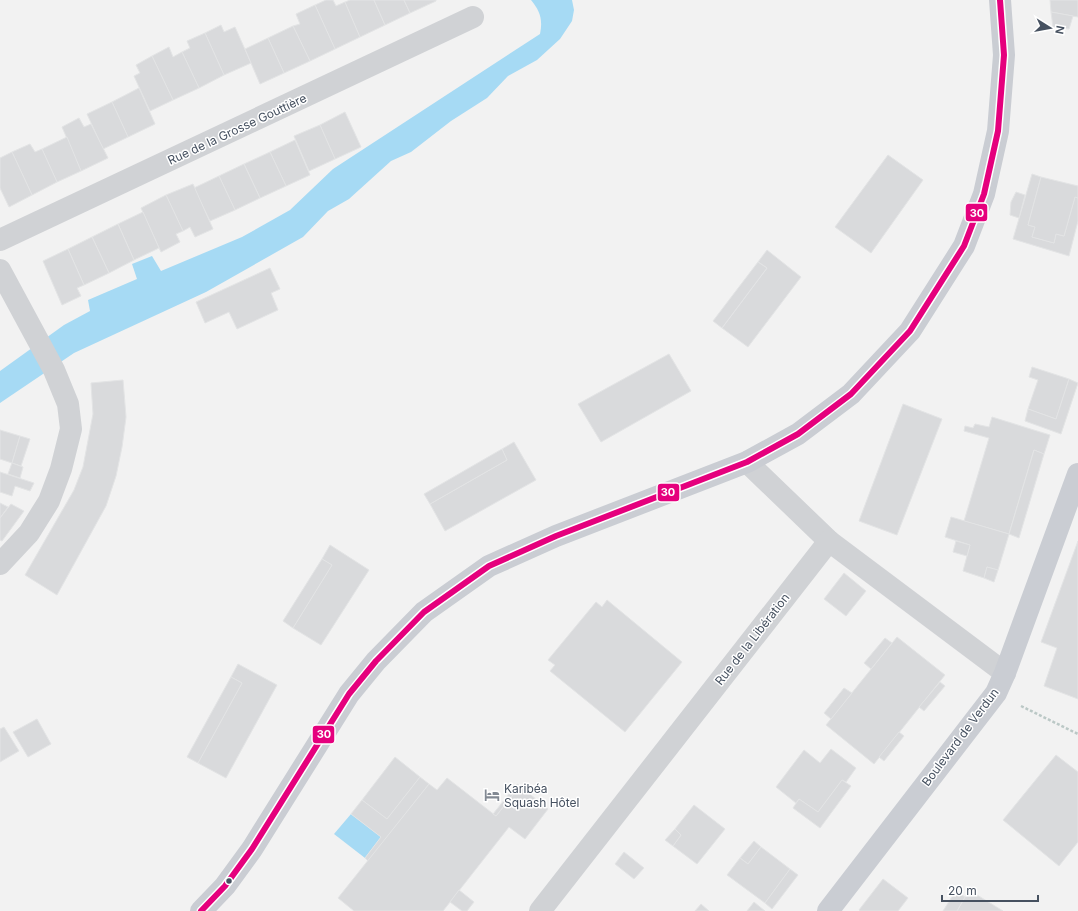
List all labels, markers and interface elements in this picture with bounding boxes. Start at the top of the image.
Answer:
north arrow [1030,8,1070,48]
text: N [1052,24,1067,35]
street label: Rue de la Grosse Gouttière [165,90,309,168]
line badge: 30 [965,203,988,222]
text: 30 [970,206,984,220]
line badge: 30 [657,483,680,502]
text: 30 [661,485,675,499]
street label: Rue de la Libération [712,590,792,688]
street label: Boulevard de Verdun [918,685,1002,789]
line badge: 30 [312,725,335,744]
text: 30 [317,727,331,741]
place label: Karibéa Squash Hôtel [504,781,580,810]
hotel icon: Karibéa Squash Hôtel [483,786,501,804]
unlabelled marker [224,876,234,886]
scale bar [942,877,1038,903]
text: 20 m [948,883,977,898]

